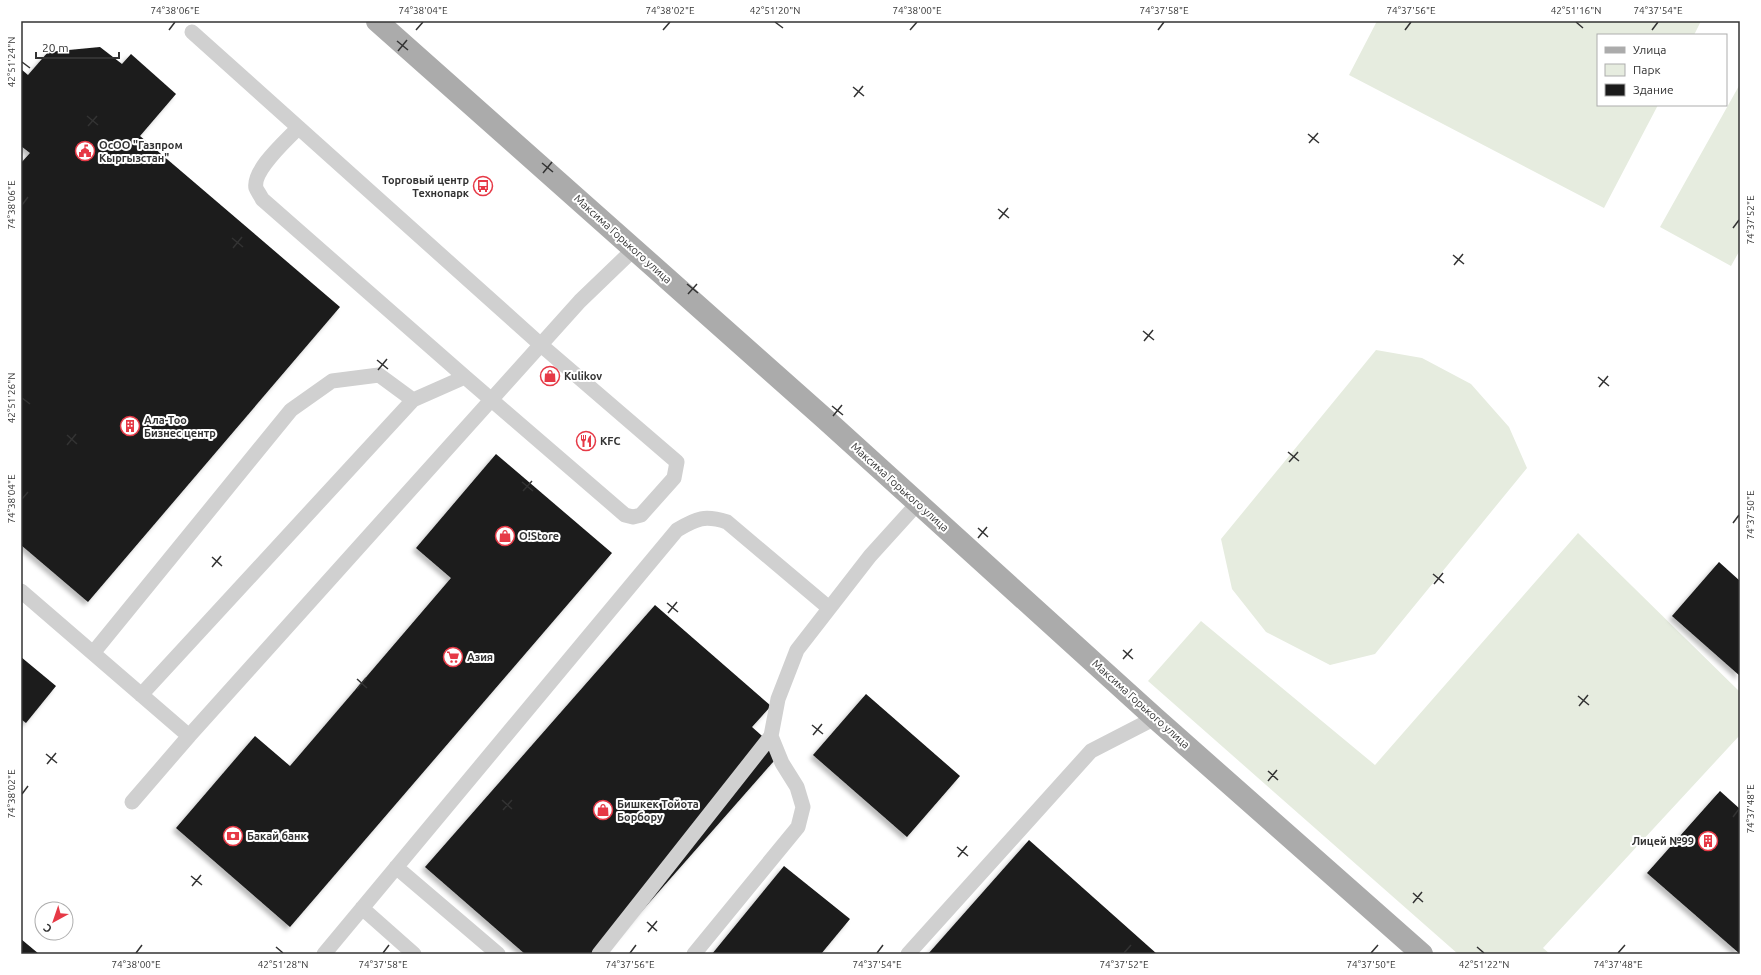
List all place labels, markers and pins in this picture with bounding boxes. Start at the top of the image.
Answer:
place label: ОсОО "Газпром Кыргызстан" [99,139,183,164]
public building icon: ОсОО "Газпром Кыргызстан" [74,140,96,162]
place label: Торговый центр Технопарк [382,174,470,199]
bus stop icon: Торговый центр Технопарк [472,175,494,197]
shop icon: Kulikov [539,365,561,387]
place label: Kulikov [564,370,602,382]
place label: Ала-Тоо Бизнес центр [144,414,216,439]
building icon: Ала-Тоо Бизнес центр [119,415,141,437]
restaurant icon: KFC [575,430,597,452]
place label: KFC [600,435,620,447]
shop icon: O!Store [494,525,516,547]
place label: O!Store [519,530,559,542]
supermarket icon: Азия [442,646,464,668]
place label: Азия [467,651,493,663]
place label: Бишкек Тойота Борбору [617,798,699,823]
shop icon: Бишкек Тойота Борбору [592,799,614,821]
bank icon: Бакай банк [222,825,244,847]
place label: Бакай банк [247,830,308,842]
building icon: Лицей №99 [1697,830,1719,852]
place label: Лицей №99 [1632,835,1694,847]

